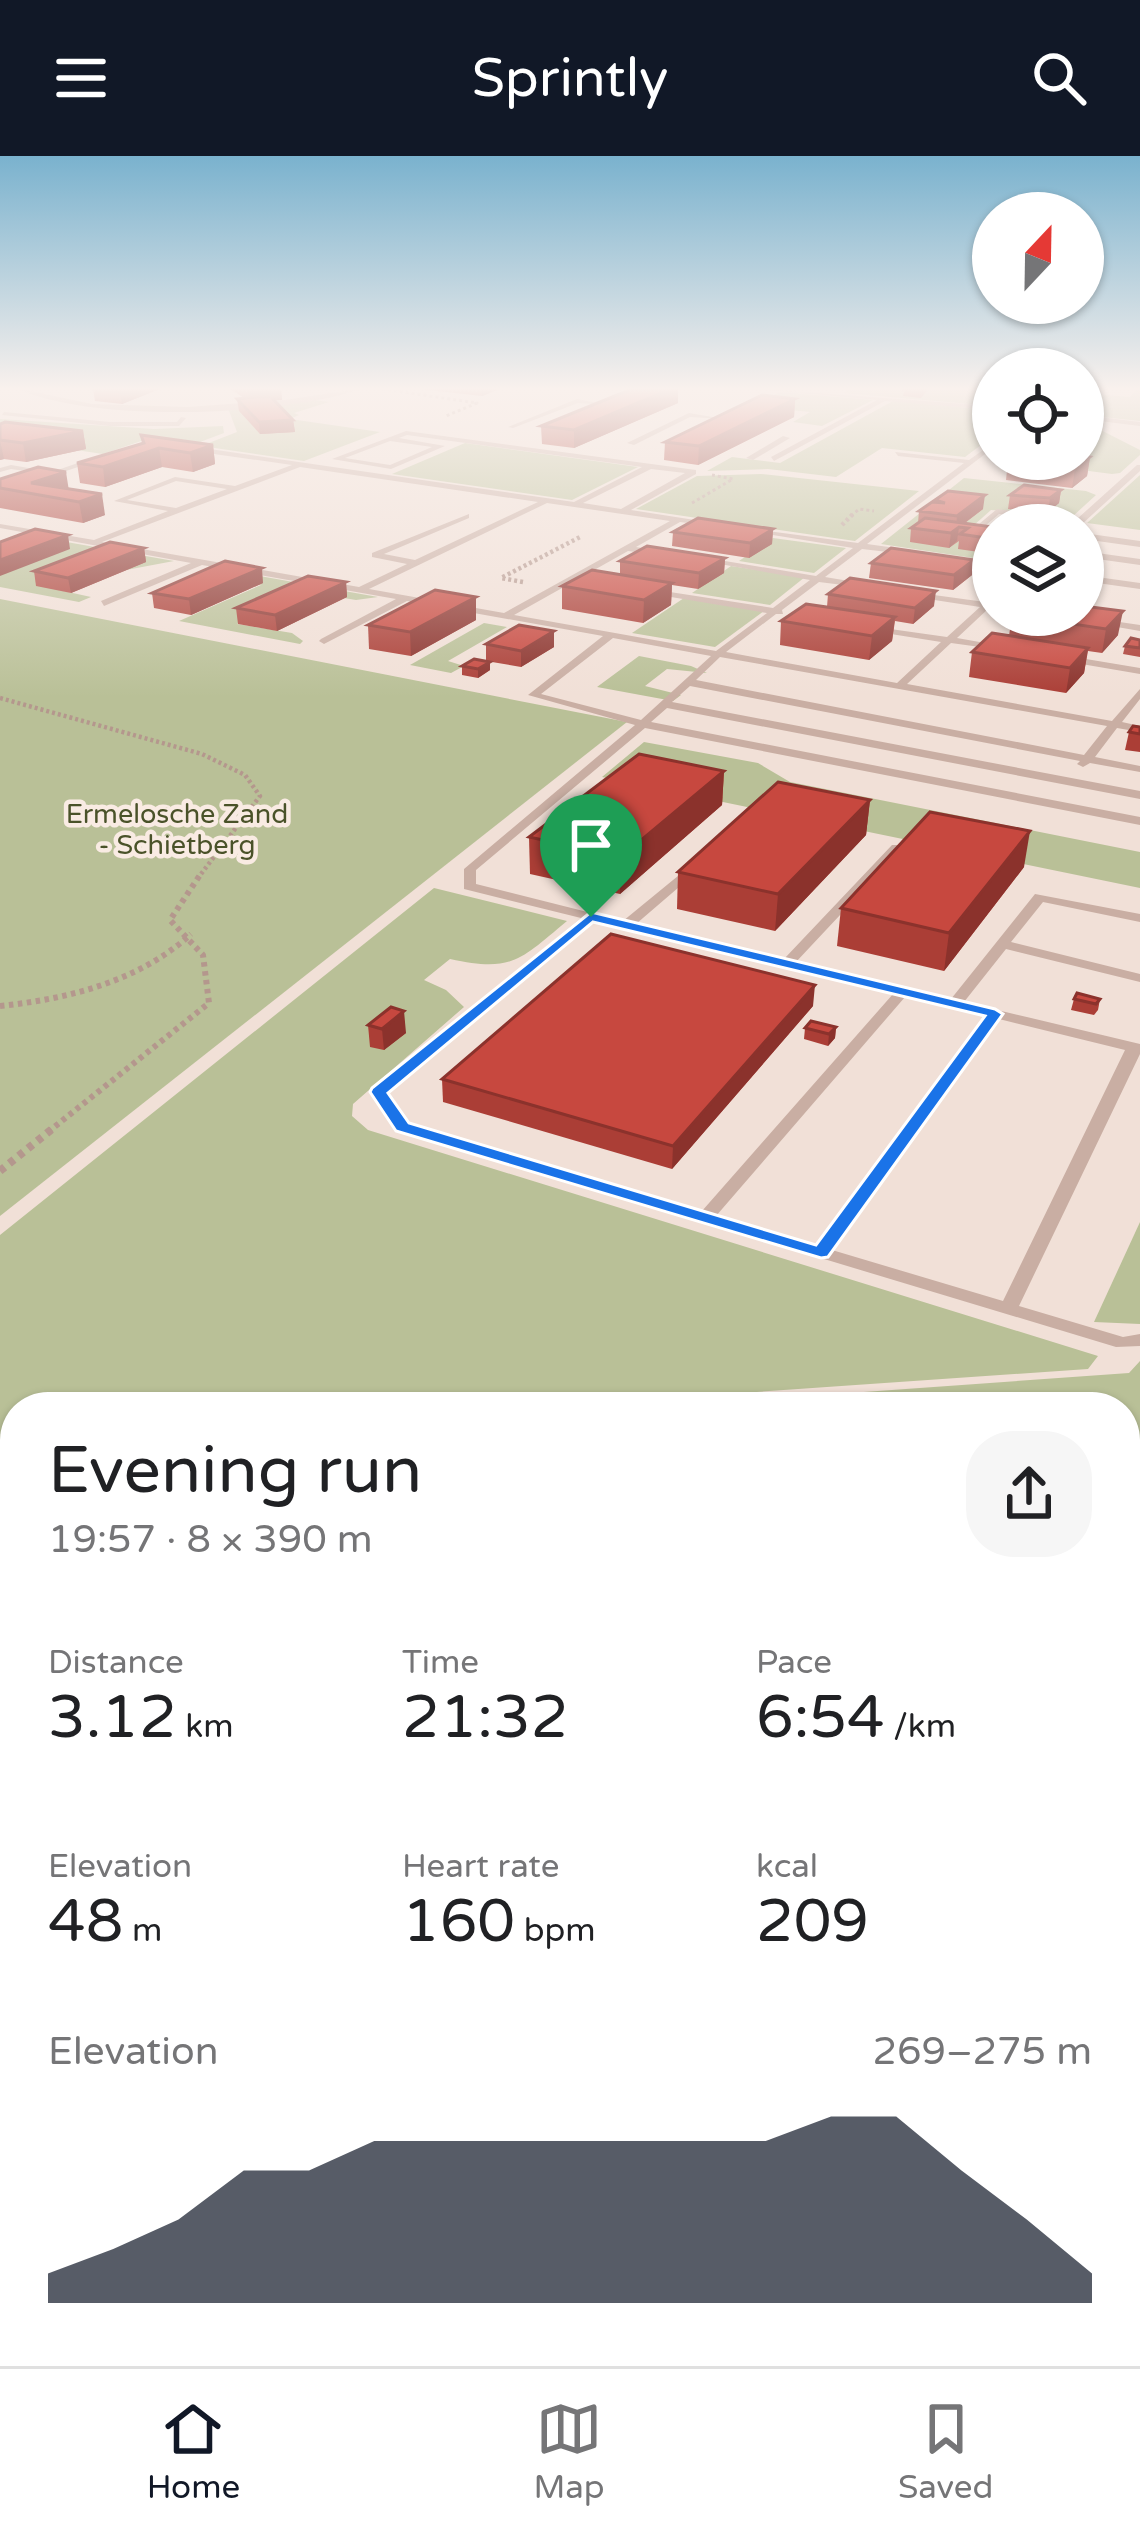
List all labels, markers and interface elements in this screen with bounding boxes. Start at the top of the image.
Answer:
icon: menu [48,45,114,111]
icon: search [1026,45,1092,111]
text: Sprintly [472,46,668,111]
north arrow [972,192,1104,324]
map controls [972,192,1104,636]
button: locate [972,348,1104,480]
button: layers [972,504,1104,636]
pin [540,794,642,917]
park label: Ermelosche Zand - Schietberg [66,798,288,862]
icon: arrive [558,812,624,878]
text: Evening run [48,1431,422,1511]
button: share [966,1431,1092,1557]
text: 19:57 · 8 × 390 m [48,1516,373,1563]
text: Distance [48,1643,184,1682]
text: Time [402,1643,479,1682]
text: Pace [756,1643,832,1682]
text: 3.12 [48,1682,177,1754]
text: 21:32 [402,1682,568,1754]
text: 6:54 [756,1682,885,1754]
text: km [177,1707,234,1746]
text: /km [885,1707,956,1746]
text: Elevation [48,1847,192,1886]
text: Heart rate [402,1847,559,1886]
text: kcal [756,1847,818,1886]
text: 48 [48,1886,123,1958]
text: 160 [402,1886,515,1958]
text: 209 [756,1886,869,1958]
text: m [123,1911,162,1950]
text: bpm [515,1911,596,1950]
text: Elevation [48,2028,218,2075]
text: 269–275 m [872,2028,1092,2075]
tab: Home [147,2396,240,2507]
tab: Map [533,2396,605,2507]
tab: Saved [898,2396,993,2507]

